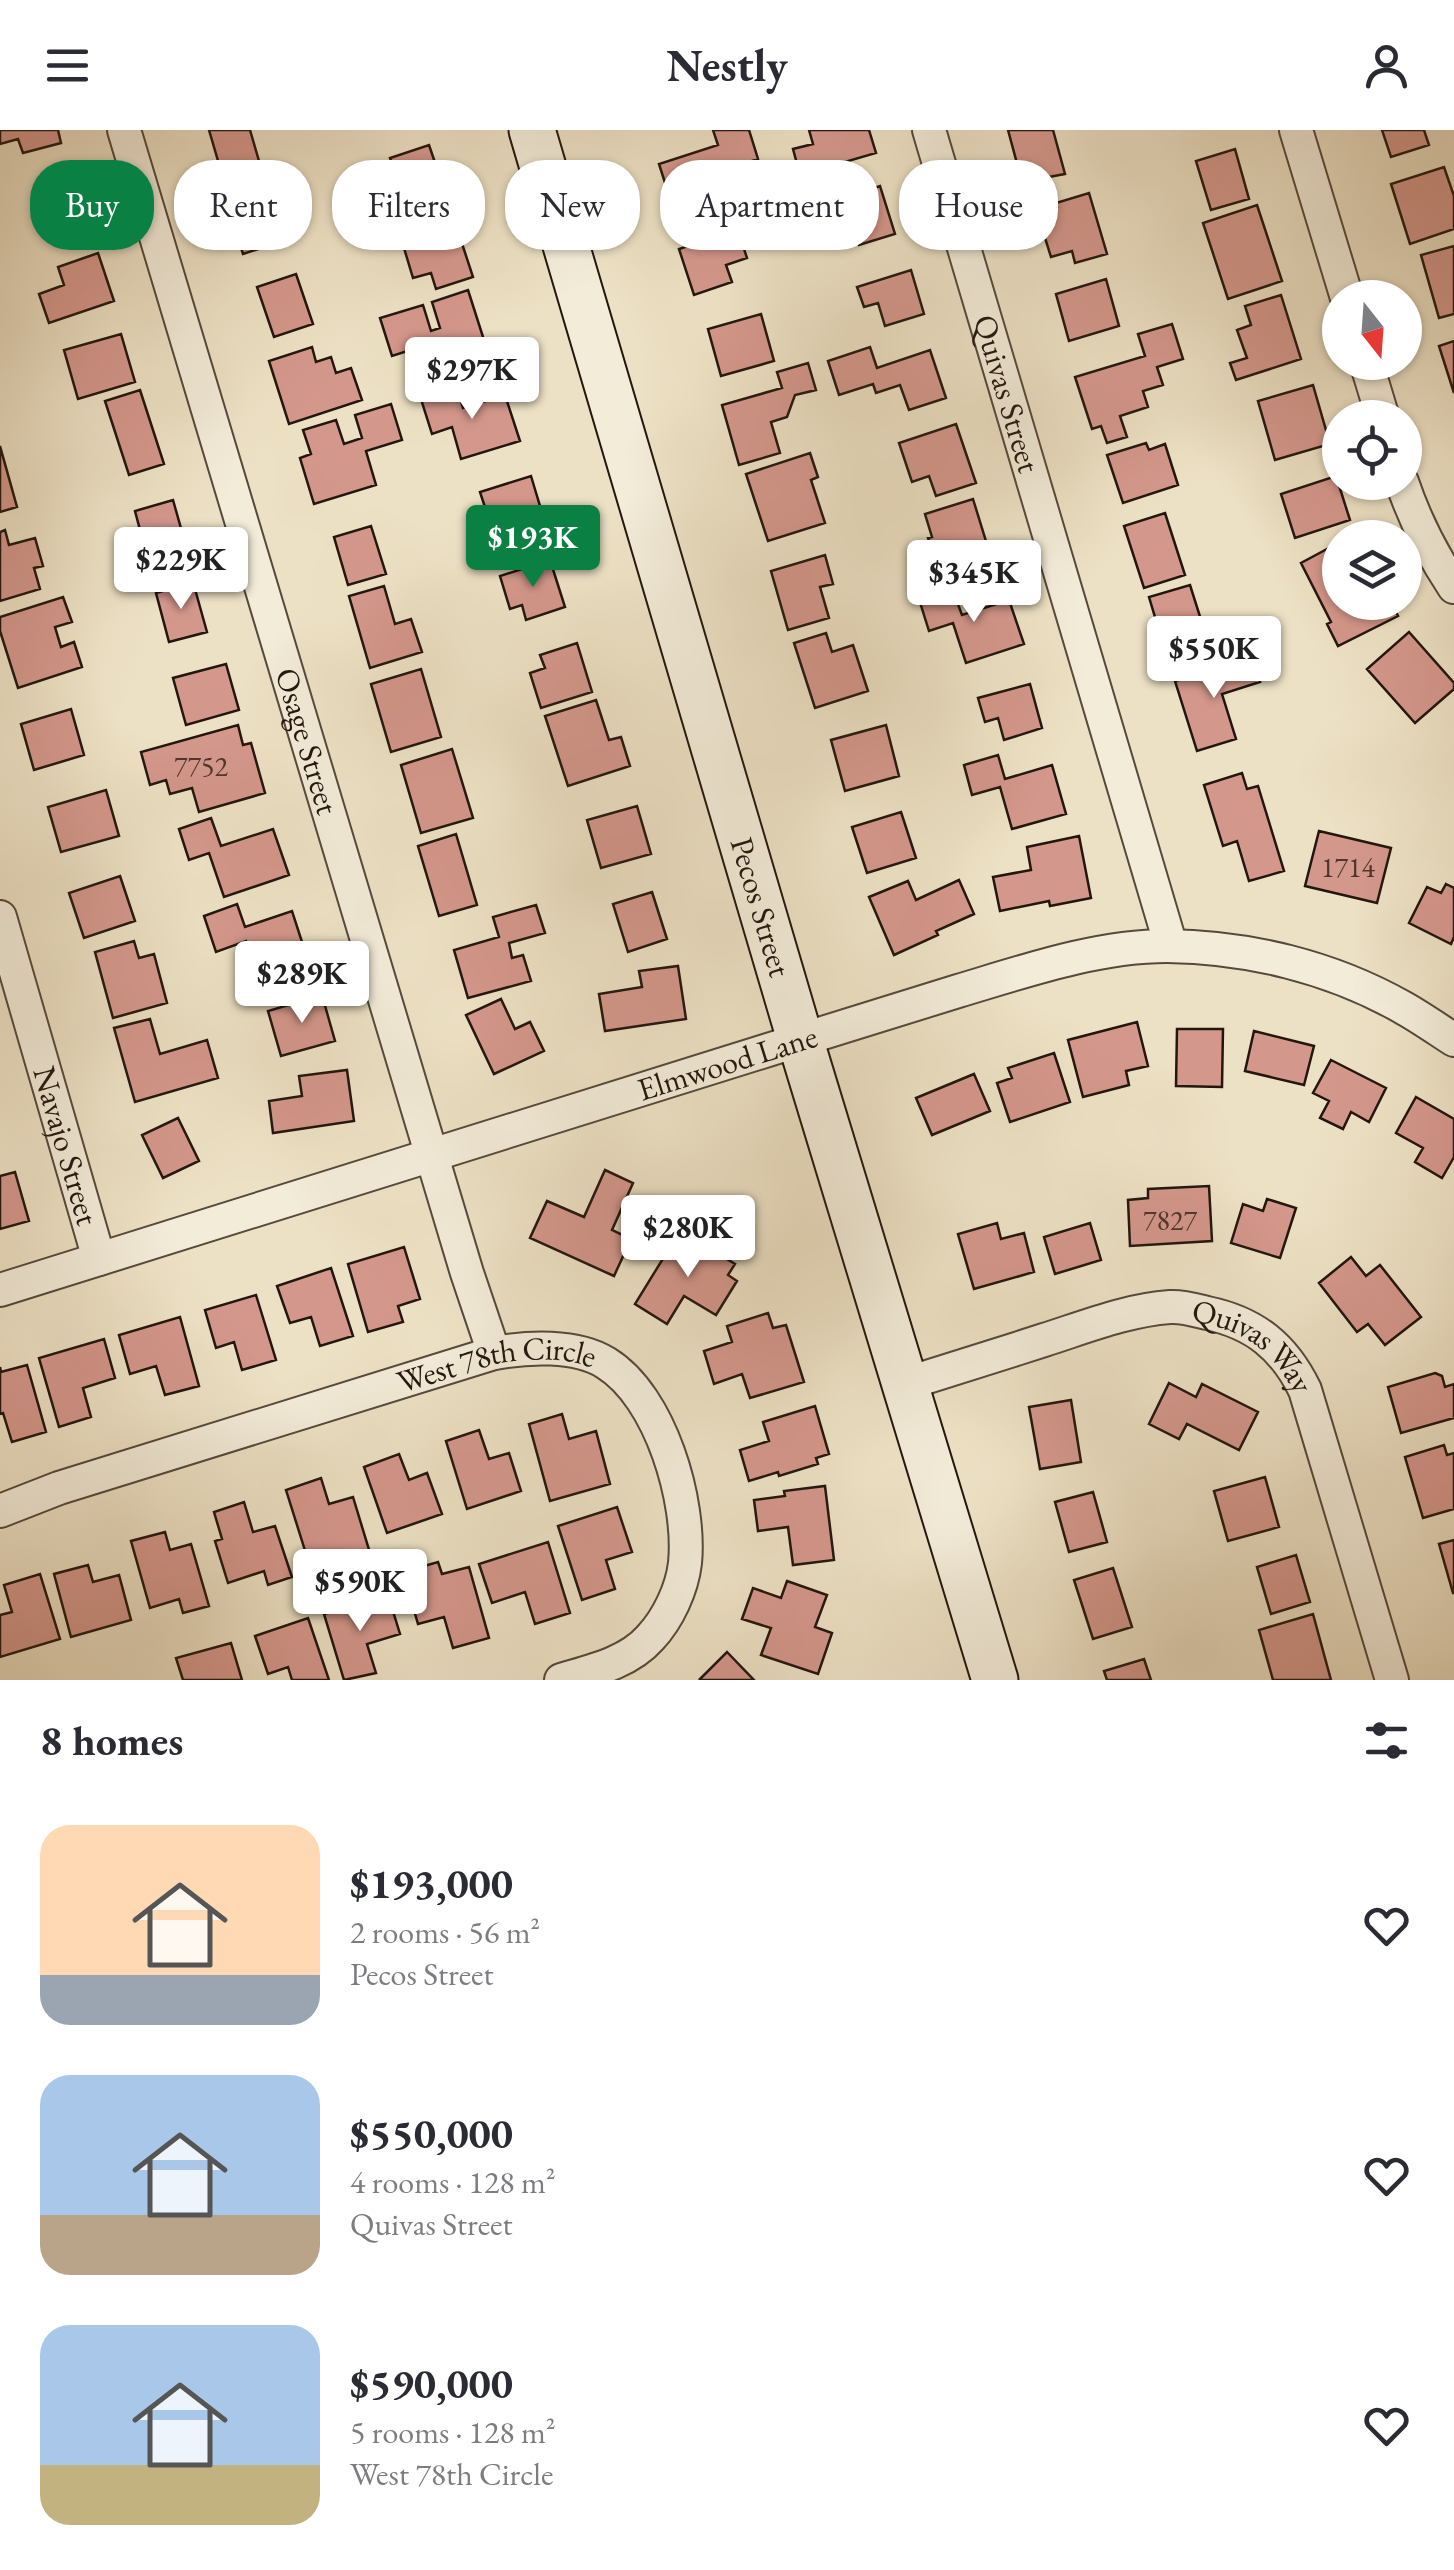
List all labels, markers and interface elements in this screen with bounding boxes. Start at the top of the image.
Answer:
text: Nestly [666,36,788,94]
icon: menu [40,38,95,93]
icon: person [1359,38,1414,93]
chip: Buy [30,160,154,250]
chip: Rent [174,160,312,250]
chip: Filters [332,160,485,250]
chip: New [505,160,640,250]
chip: Apartment [660,160,879,250]
chip: House [899,160,1058,250]
north arrow [1322,280,1422,380]
map controls [1322,280,1422,620]
street label: Quivas Street [964,310,1050,478]
pin: $297K [402,337,542,422]
text: $297K [427,348,517,390]
button: locate [1322,400,1422,500]
pin: $193K [463,505,603,590]
text: $193K [488,516,578,558]
button: layers [1322,520,1422,620]
pin: $229K [111,527,251,612]
text: $229K [136,538,226,580]
pin: $345K [904,540,1044,625]
text: $345K [929,551,1019,593]
pin: $550K [1144,616,1284,701]
text: $550K [1169,627,1259,669]
street label: Osage Street [266,663,349,819]
house number: 7752 [174,748,228,784]
street label: Pecos Street [721,832,802,982]
house number: 1714 [1321,849,1375,885]
pin: $289K [232,941,372,1026]
text: $289K [257,952,347,994]
street label: Elmwood Lane [632,1015,822,1111]
street label: Navajo Street [23,1061,109,1230]
pin: $280K [618,1195,758,1280]
house number: 7827 [1143,1202,1197,1238]
text: $280K [643,1206,733,1248]
street label: Quivas Way [1188,1289,1324,1401]
street label: West 78th Circle [392,1327,603,1403]
pin: $590K [290,1549,430,1634]
text: $590K [315,1560,405,1602]
text: 8 homes [40,1713,183,1768]
icon: filters [1359,1713,1414,1768]
text: $193,000 [350,1856,513,1911]
icon: home [120,1865,240,1985]
icon: heart [1359,1898,1414,1953]
text: 2 rooms · 56 m² [350,1911,540,1953]
text: Pecos Street [350,1953,494,1995]
text: $550,000 [350,2106,513,2161]
icon: home [120,2115,240,2235]
icon: heart [1359,2148,1414,2203]
text: 4 rooms · 128 m² [350,2161,556,2203]
text: Quivas Street [350,2203,512,2245]
text: $590,000 [350,2356,513,2411]
icon: home [120,2365,240,2485]
icon: heart [1359,2398,1414,2453]
text: 5 rooms · 128 m² [350,2411,556,2453]
text: West 78th Circle [350,2453,553,2495]

